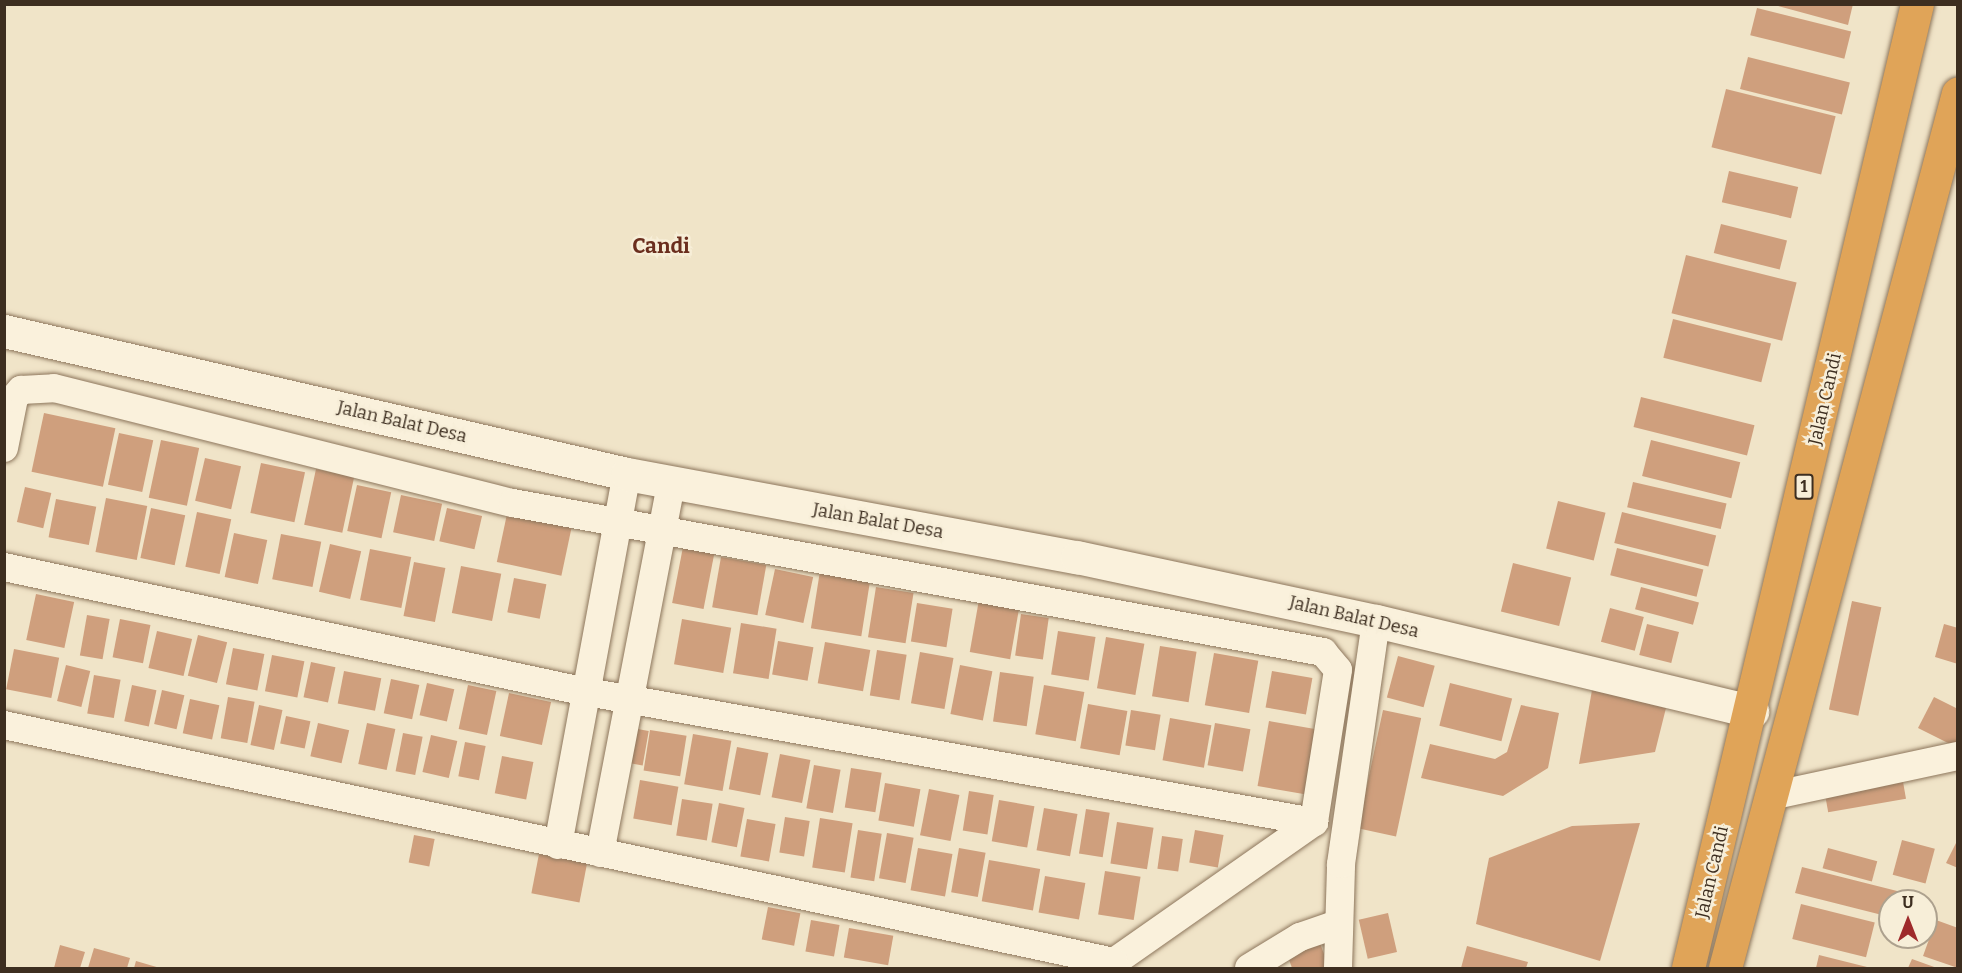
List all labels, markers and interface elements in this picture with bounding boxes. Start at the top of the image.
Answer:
district label: Candi [632,233,690,259]
street label: Jalan Candi [1804,351,1846,447]
street label: Jalan Balat Desa [335,397,469,447]
road number: 1 [1794,474,1814,500]
street label: Jalan Balat Desa [811,499,945,543]
street label: Jalan Balat Desa [1287,592,1421,642]
street label: Jalan Candi [1691,824,1733,920]
north arrow [1878,889,1938,949]
text: U [1902,893,1914,912]

